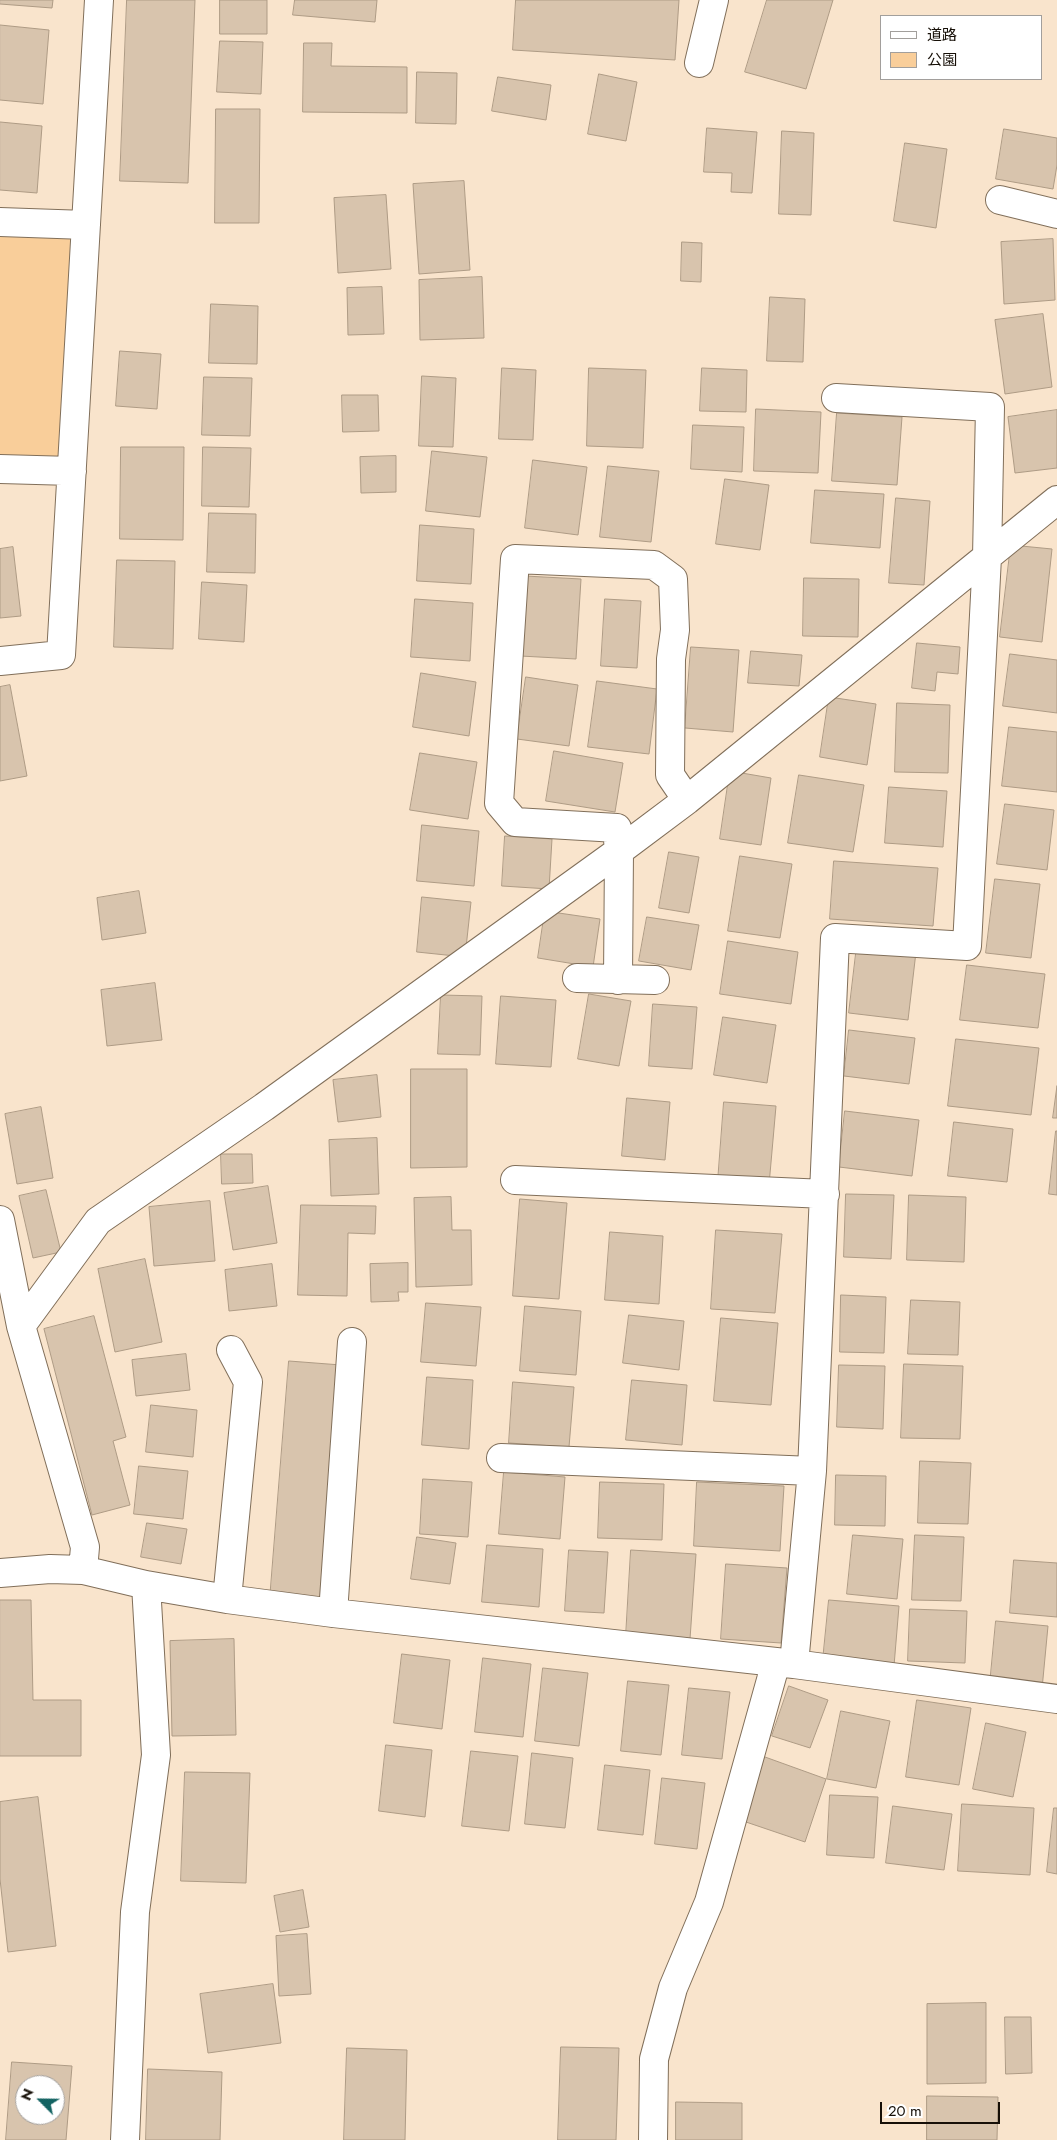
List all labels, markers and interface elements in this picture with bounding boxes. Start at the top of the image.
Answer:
legend [880,15,1042,80]
text: 道路 [927,24,957,46]
text: 公園 [927,49,957,71]
north arrow [15,2075,65,2125]
text: N [16,2086,38,2104]
scale bar [882,2092,1002,2124]
text: 20 m [888,2100,922,2122]

